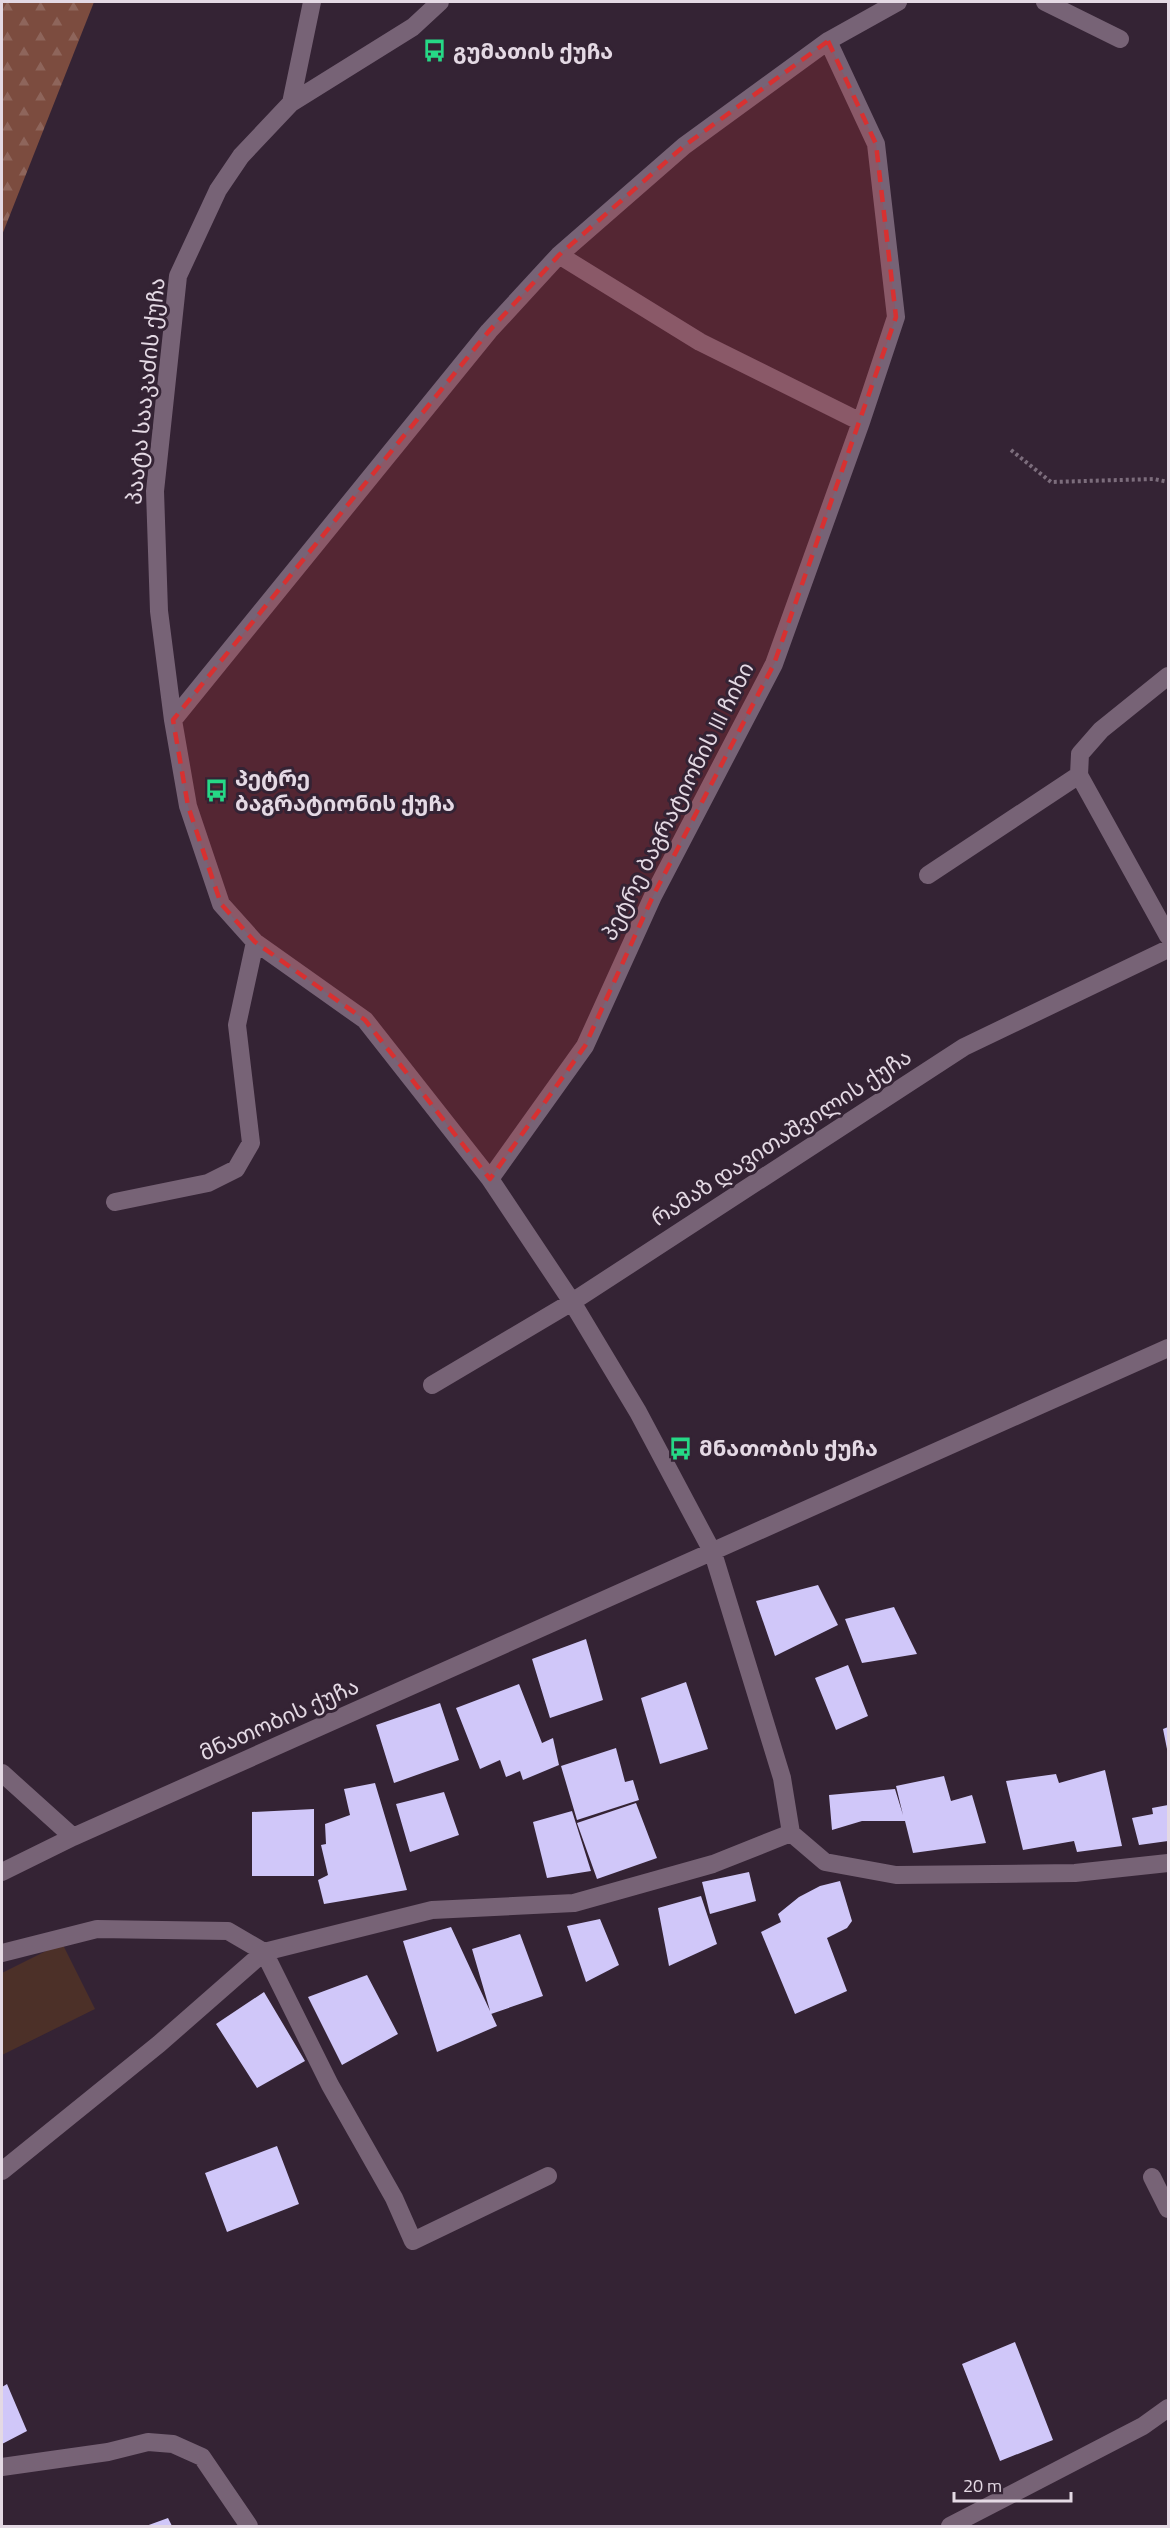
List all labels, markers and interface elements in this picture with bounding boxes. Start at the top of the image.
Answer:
place label: გუმათის ქუჩა [453,34,613,68]
bus stop icon: გუმათის ქუჩა [422,38,448,64]
street label: პაატა სააკაძის ქუჩა [116,276,174,506]
street label: პეტრე ბაგრატიონის III ჩიხი [592,656,762,946]
place label: პეტრე ბაგრატიონის ქუჩა [235,761,455,820]
bus stop icon: პეტრე ბაგრატიონის ქუჩა [204,778,230,804]
street label: რამაზ დავითაშვილის ქუჩა [644,1040,918,1234]
place label: მნათობის ქუჩა [699,1431,878,1465]
bus stop icon: მნათობის ქუჩა [668,1435,694,1461]
street label: მნათობის ქუჩა [194,1669,364,1769]
scale bar [954,2465,1071,2503]
text: 20 m [963,2472,1002,2499]

